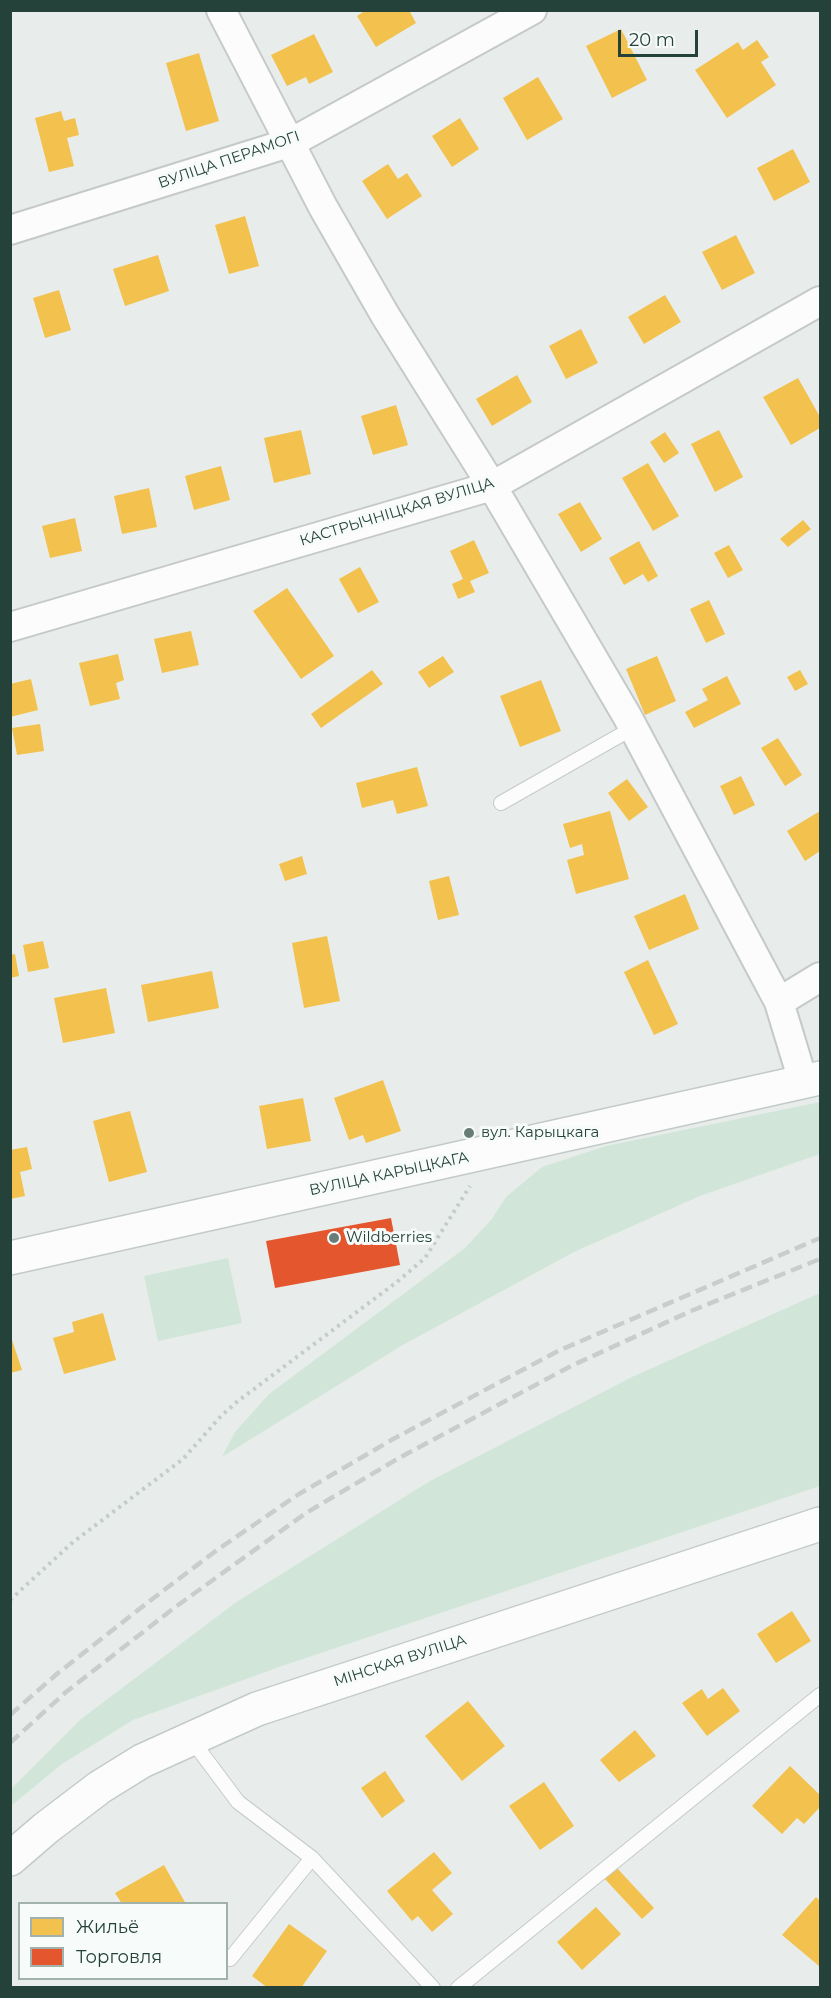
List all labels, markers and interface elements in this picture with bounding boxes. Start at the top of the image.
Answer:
scale bar [621,18,700,56]
text: 20 m [629,29,675,51]
street label: ВУЛІЦА ПЕРАМОГІ [156,127,302,193]
street label: КАСТРЫЧНІЦКАЯ ВУЛІЦА [298,474,496,550]
place label: вул. Карыцкага [481,1124,599,1142]
marker: вул. Карыцкага [462,1126,476,1140]
street label: ВУЛІЦА КАРЫЦКАГА [308,1148,470,1200]
place label: Wildberries [346,1229,432,1247]
marker: Wildberries [327,1231,341,1245]
street label: МІНСКАЯ ВУЛІЦА [331,1631,469,1691]
legend [18,1902,228,1980]
text: Жильё [76,1916,139,1938]
text: Торговля [76,1946,162,1968]

